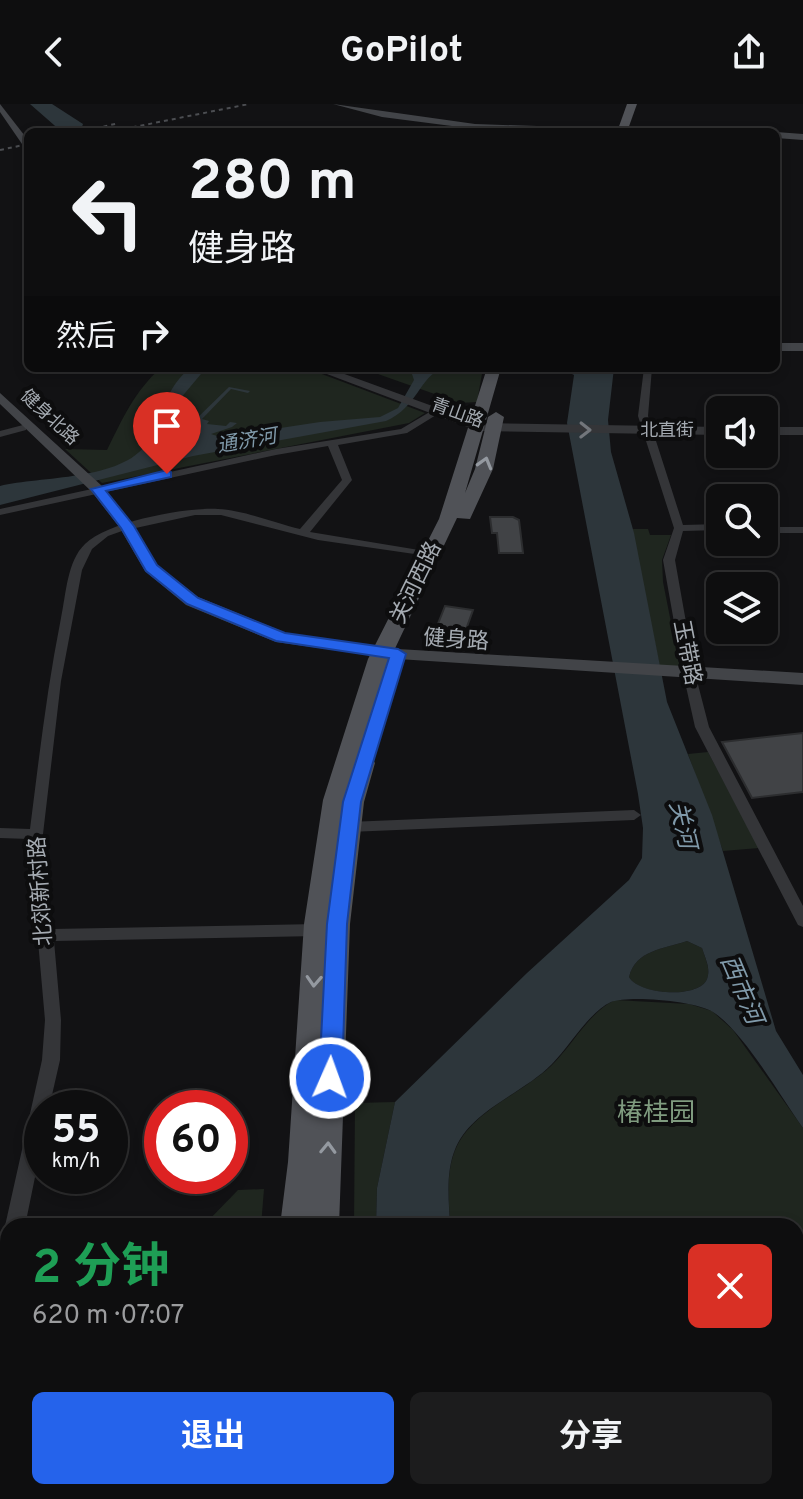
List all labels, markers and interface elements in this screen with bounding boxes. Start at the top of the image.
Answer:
text: GoPilot [340,29,463,75]
icon: back [32,30,76,74]
icon: share [727,30,771,74]
text: 280 m [188,149,356,219]
icon: left [56,160,160,264]
text: 健身路 [188,228,296,274]
icon: right [132,312,176,356]
text: 然后 [56,320,116,357]
street label: 健身北路 [15,385,83,451]
pin [133,392,201,474]
street label: 青山路 [428,394,486,434]
map controls [706,396,778,644]
button: sound [706,396,778,468]
icon: arrive [145,404,189,448]
street label: 北直街 [640,420,694,443]
one-way arrow [579,422,592,439]
water label: 通济河 [215,423,283,460]
one-way arrow [476,457,492,471]
button: search [706,484,778,556]
street label: 关河西路 [386,538,448,628]
button: layers [706,572,778,644]
street label: 玉带路 [666,618,706,688]
street label: 健身路 [422,625,490,657]
water label: 关河 [661,798,702,856]
street label: 北郊新村路 [25,835,59,947]
water label: 西市河 [712,951,769,1033]
one-way arrow [306,975,323,988]
position arrow [288,1036,372,1120]
speed limit sign: 60 [144,1090,248,1194]
park label: 椿桂园 [617,1098,695,1131]
text: 55 [52,1107,100,1157]
one-way arrow [319,1141,336,1154]
text: km/h [52,1149,100,1175]
text: 2 分钟 [32,1240,169,1300]
button: close [688,1244,772,1328]
text: 620 m · 07:07 [32,1300,184,1333]
button: 退出 [32,1392,394,1484]
button: 分享 [410,1392,772,1484]

